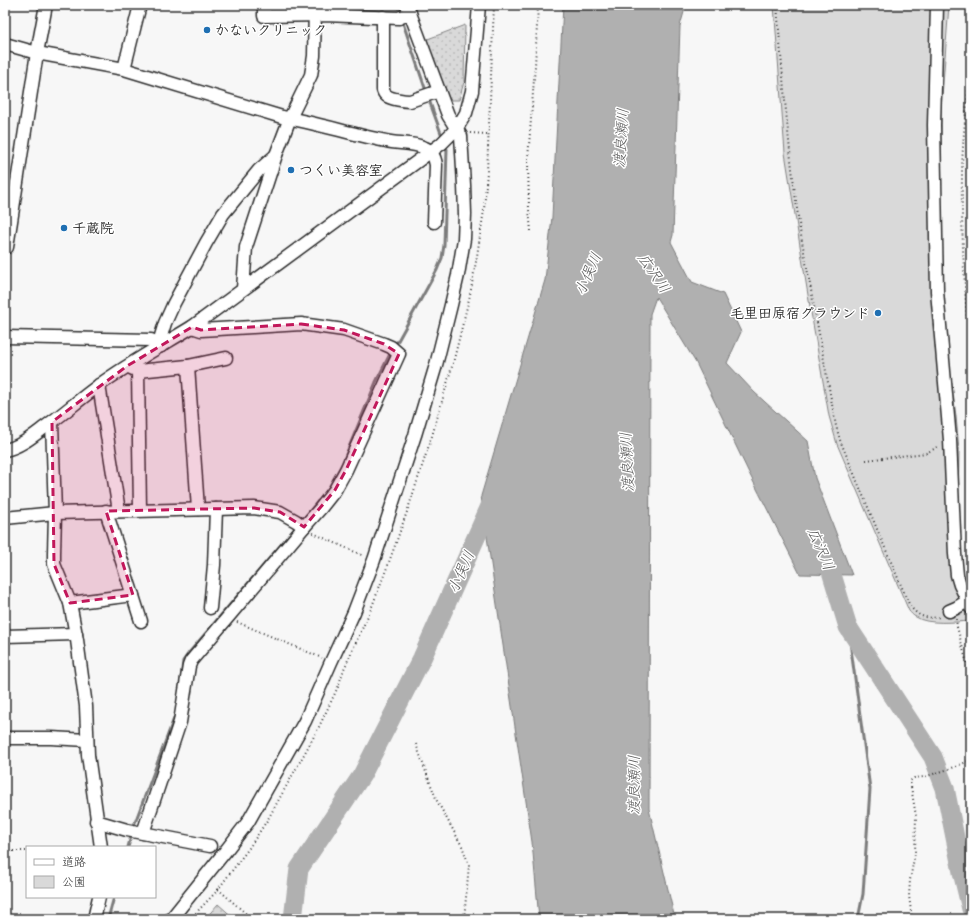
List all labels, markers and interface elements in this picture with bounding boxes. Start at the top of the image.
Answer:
place label: かないクリニック [215,20,327,39]
marker: かないクリニック [202,25,212,35]
water label: 渡良瀬川 [608,107,632,169]
place label: つくい美容室 [299,160,383,179]
marker: つくい美容室 [286,165,296,175]
place label: 千蔵院 [72,218,114,237]
marker: 千蔵院 [59,223,69,233]
water label: 広沢川 [634,248,676,297]
water label: 小俣川 [569,249,605,298]
place label: 毛里田原宿グラウンド [730,303,870,322]
marker: 毛里田原宿グラウンド [873,308,883,318]
water label: 渡良瀬川 [614,432,638,493]
water label: 広沢川 [804,524,840,573]
water label: 小俣川 [442,547,478,596]
water label: 渡良瀬川 [623,755,643,815]
legend [26,846,156,898]
text: 道路 [62,853,86,869]
text: 公園 [62,873,86,889]

